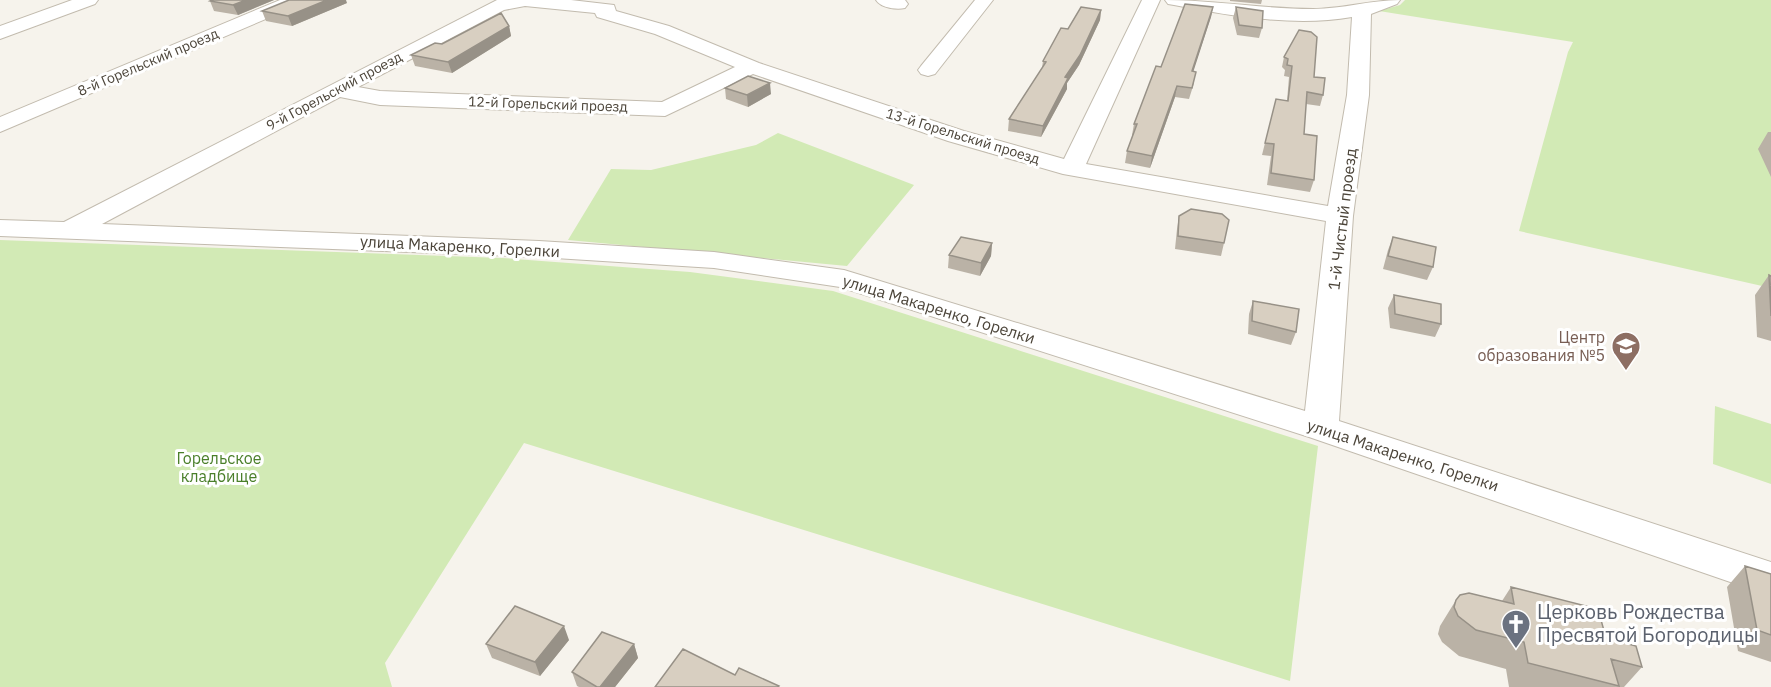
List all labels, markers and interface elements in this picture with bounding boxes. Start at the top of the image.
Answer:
street label: 8-й Горельский проезд [75,24,221,100]
street label: 9-й Горельский проезд [263,47,405,135]
street label: 12-й Горельский проезд [468,92,628,116]
street label: 13-й Горельский проезд [884,104,1042,168]
street label: 1-й Чистый проезд [1323,146,1361,291]
street label: улица Макаренко, Горелки [359,231,561,261]
street label: улица Макаренко, Горелки [840,270,1038,348]
place label: Центр образования №5 [1478,327,1605,365]
school or university icon: Центр образования №5 [1610,330,1642,372]
street label: улица Макаренко, Горелки [1305,415,1501,495]
park label: Горельское кладбище [176,448,262,486]
place label: Церковь Рождества Пресвятой Богородицы [1537,598,1759,648]
church icon: Церковь Рождества Пресвятой Богородицы [1500,608,1532,650]

